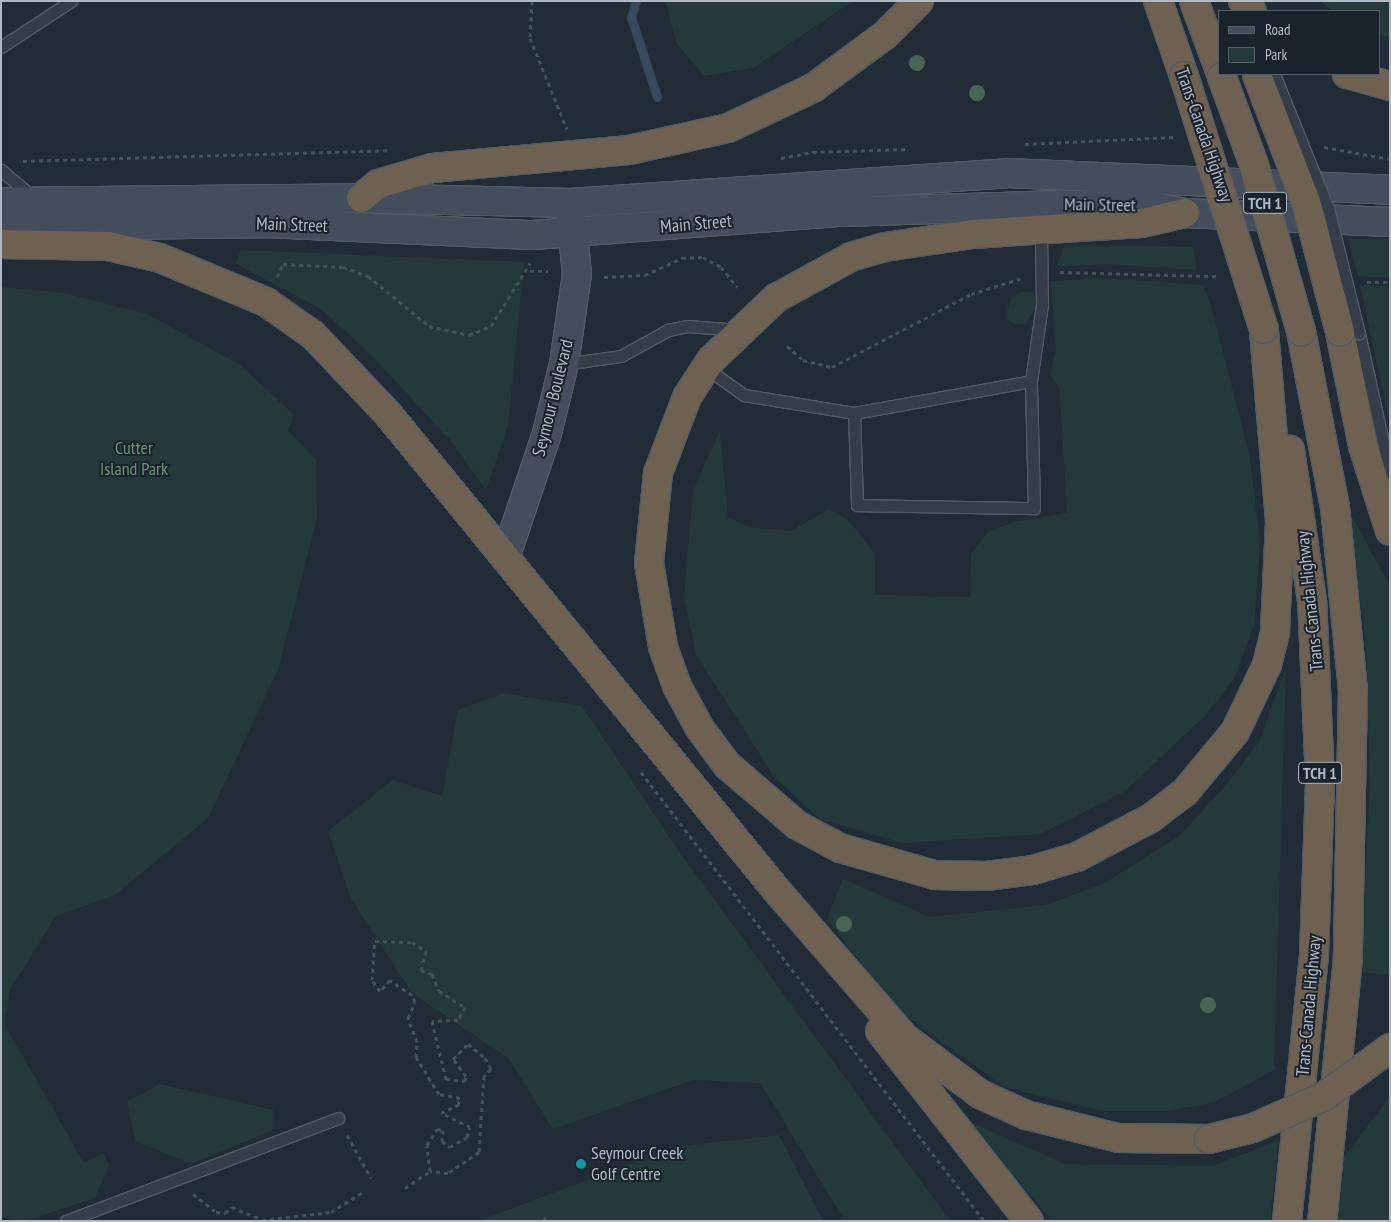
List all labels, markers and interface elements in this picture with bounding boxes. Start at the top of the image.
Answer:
legend [1218,10,1381,75]
text: Road [1265,20,1291,39]
text: Park [1265,45,1287,64]
street label: Trans-Canada Highway [1171,65,1237,205]
road number: TCH 1 [1242,190,1288,217]
street label: Main Street [1064,194,1136,216]
street label: Main Street [659,210,733,238]
street label: Main Street [256,213,328,237]
street label: Seymour Boulevard [528,337,578,459]
park label: Cutter Island Park [100,438,168,480]
street label: Trans-Canada Highway [1292,530,1328,672]
road number: TCH 1 [1298,760,1342,786]
street label: Trans-Canada Highway [1292,935,1326,1077]
place label: Seymour Creek Golf Centre [591,1143,683,1186]
marker: Seymour Creek Golf Centre [575,1158,587,1170]

